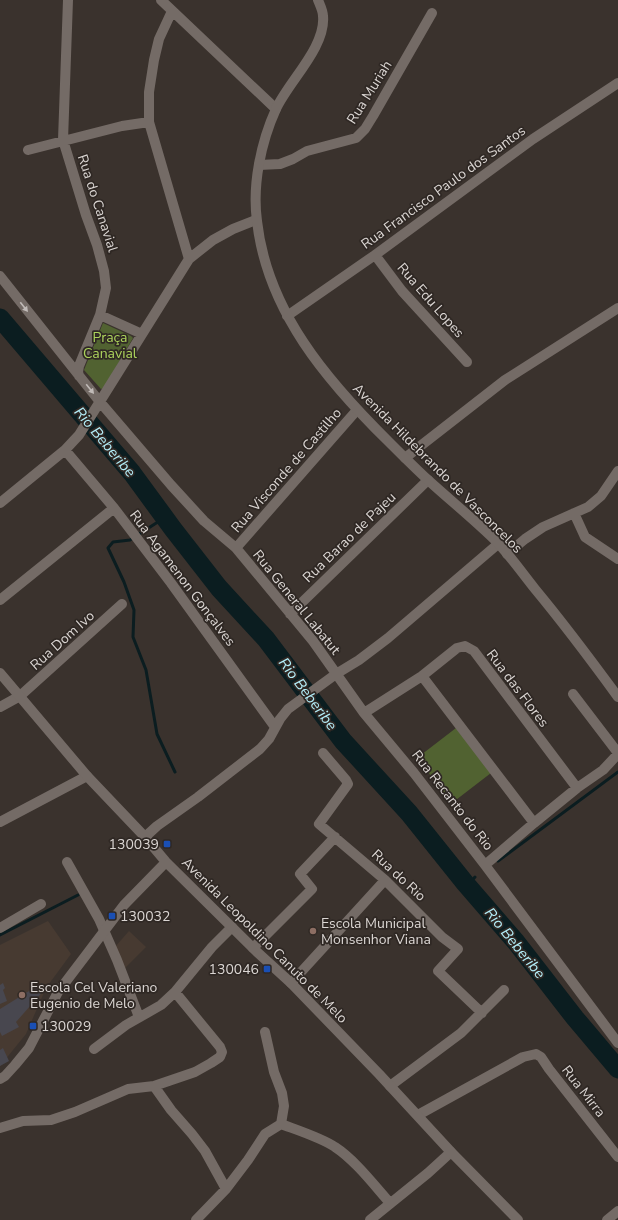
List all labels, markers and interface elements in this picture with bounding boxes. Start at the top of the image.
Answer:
street label: Rua Muriah [342,57,396,128]
street label: Rua Francisco Paulo dos Santos [357,121,530,254]
street label: Rua do Canavial [73,152,123,255]
street label: Rua Edu Lopes [393,259,469,342]
one-way arrow [20,301,28,312]
park label: Praça Canavial [83,328,138,363]
street label: Avenida Hildebrando de Vasconcelos [349,379,527,558]
one-way arrow [85,384,94,395]
water label: Rio Beberibe [70,403,140,481]
street label: Rua Visconde de Castilho [227,404,346,537]
street label: Rua Barao de Pajeu [299,488,400,587]
street label: Rua Agamenon Gonçalves [125,506,240,650]
street label: Rua General Labatut [248,546,345,659]
street label: Rua Dom Ivo [26,606,99,674]
street label: Rua das Flores [482,646,553,731]
water label: Rio Beberibe [274,654,342,734]
street label: Rua Recanto do Rio [407,746,498,855]
place label: 130039 [109,835,159,854]
marker: 130039 [162,839,172,849]
street label: Rua do Rio [367,845,430,906]
street label: Avenida Leopoldino Canuto de Melo [178,853,352,1028]
water label: Rio Beberibe [480,903,550,983]
place label: 130032 [120,907,170,926]
marker: 130032 [107,911,117,921]
place label: Escola Municipal Monsenhor Viana [321,914,431,949]
marker: Escola Municipal Monsenhor Viana [308,926,318,936]
place label: 130046 [209,960,259,979]
marker: 130046 [262,964,272,974]
place label: Escola Cel Valeriano Eugenio de Melo [30,978,158,1013]
marker: Escola Cel Valeriano Eugenio de Melo [17,990,27,1000]
place label: 130029 [41,1017,91,1036]
marker: 130029 [28,1021,38,1031]
street label: Rua Mirra [557,1061,610,1121]

